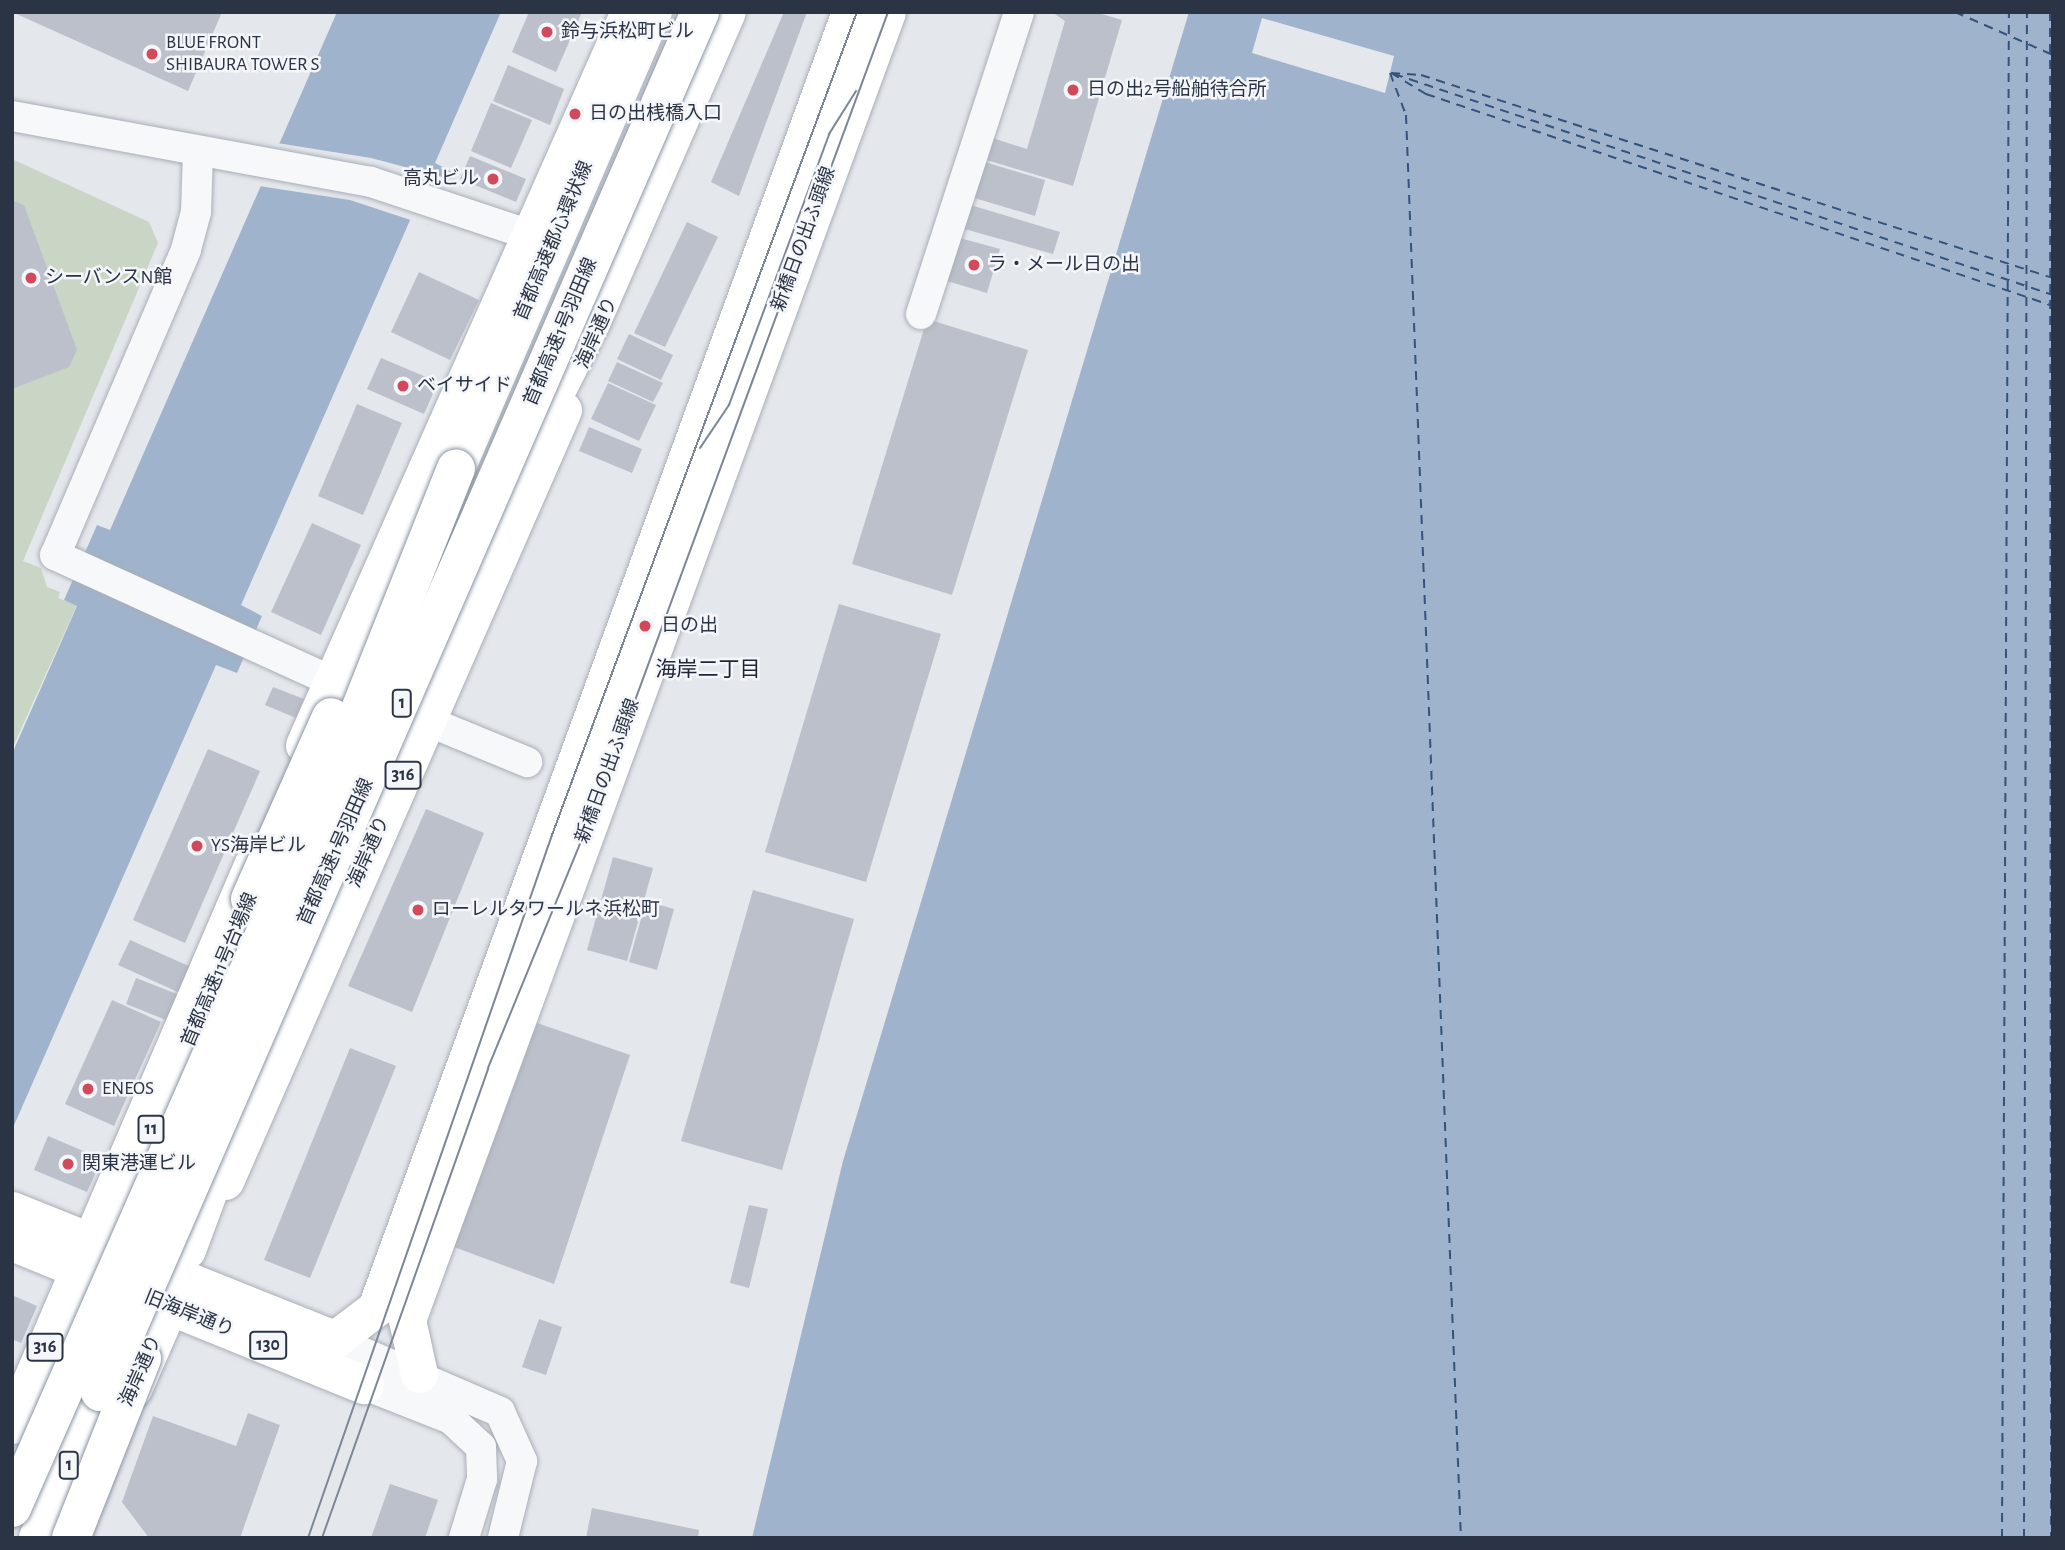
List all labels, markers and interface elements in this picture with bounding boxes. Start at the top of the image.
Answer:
place label: 鈴与浜松町ビル [561,21,694,43]
marker: 鈴与浜松町ビル [539,24,555,40]
place label: BLUE FRONT SHIBAURA TOWER S [166,32,320,76]
marker: BLUE FRONT SHIBAURA TOWER S [144,46,160,62]
place label: 日の出2号船舶待合所 [1087,79,1267,101]
marker: 日の出2号船舶待合所 [1065,82,1081,98]
place label: 日の出桟橋入口 [589,103,722,125]
marker: 日の出桟橋入口 [567,106,583,122]
street label: 首都高速都心環状線 [510,158,598,324]
street label: 新橋日の出ふ頭線 [767,164,841,314]
place label: 高丸ビル [403,168,479,190]
marker: 高丸ビル [485,171,501,187]
place label: ラ・メール日の出 [988,254,1140,276]
street label: 首都高速1号羽田線 [520,255,602,409]
marker: ラ・メール日の出 [966,257,982,273]
place label: シーバンスN館 [45,267,172,289]
marker: シーバンスN館 [23,270,39,286]
street label: 海岸通り [571,294,623,372]
place label: ベイサイド [417,375,512,397]
marker: ベイサイド [395,378,411,394]
place label: 日の出 [661,615,718,637]
marker: 日の出 [635,616,655,636]
district label: 海岸二丁目 [656,657,760,683]
road number: 1 [392,688,412,718]
street label: 新橋日の出ふ頭線 [571,696,645,846]
road number: 316 [384,760,422,790]
street label: 首都高速1号羽田線 [293,775,379,929]
street label: 海岸通り [343,813,395,891]
place label: YS海岸ビル [211,835,306,857]
marker: YS海岸ビル [189,838,205,854]
street label: 首都高速11号台場線 [177,890,263,1050]
place label: ローレルタワールネ浜松町 [432,899,660,921]
marker: ローレルタワールネ浜松町 [410,902,426,918]
place label: ENEOS [102,1078,154,1100]
marker: ENEOS [80,1081,96,1097]
road number: 11 [137,1114,165,1144]
place label: 関東港運ビル [82,1153,196,1175]
marker: 関東港運ビル [60,1156,76,1172]
street label: 旧海岸通り [141,1286,237,1342]
road number: 130 [249,1330,287,1360]
road number: 316 [26,1332,64,1362]
street label: 海岸通り [115,1332,167,1410]
road number: 1 [58,1450,80,1480]

